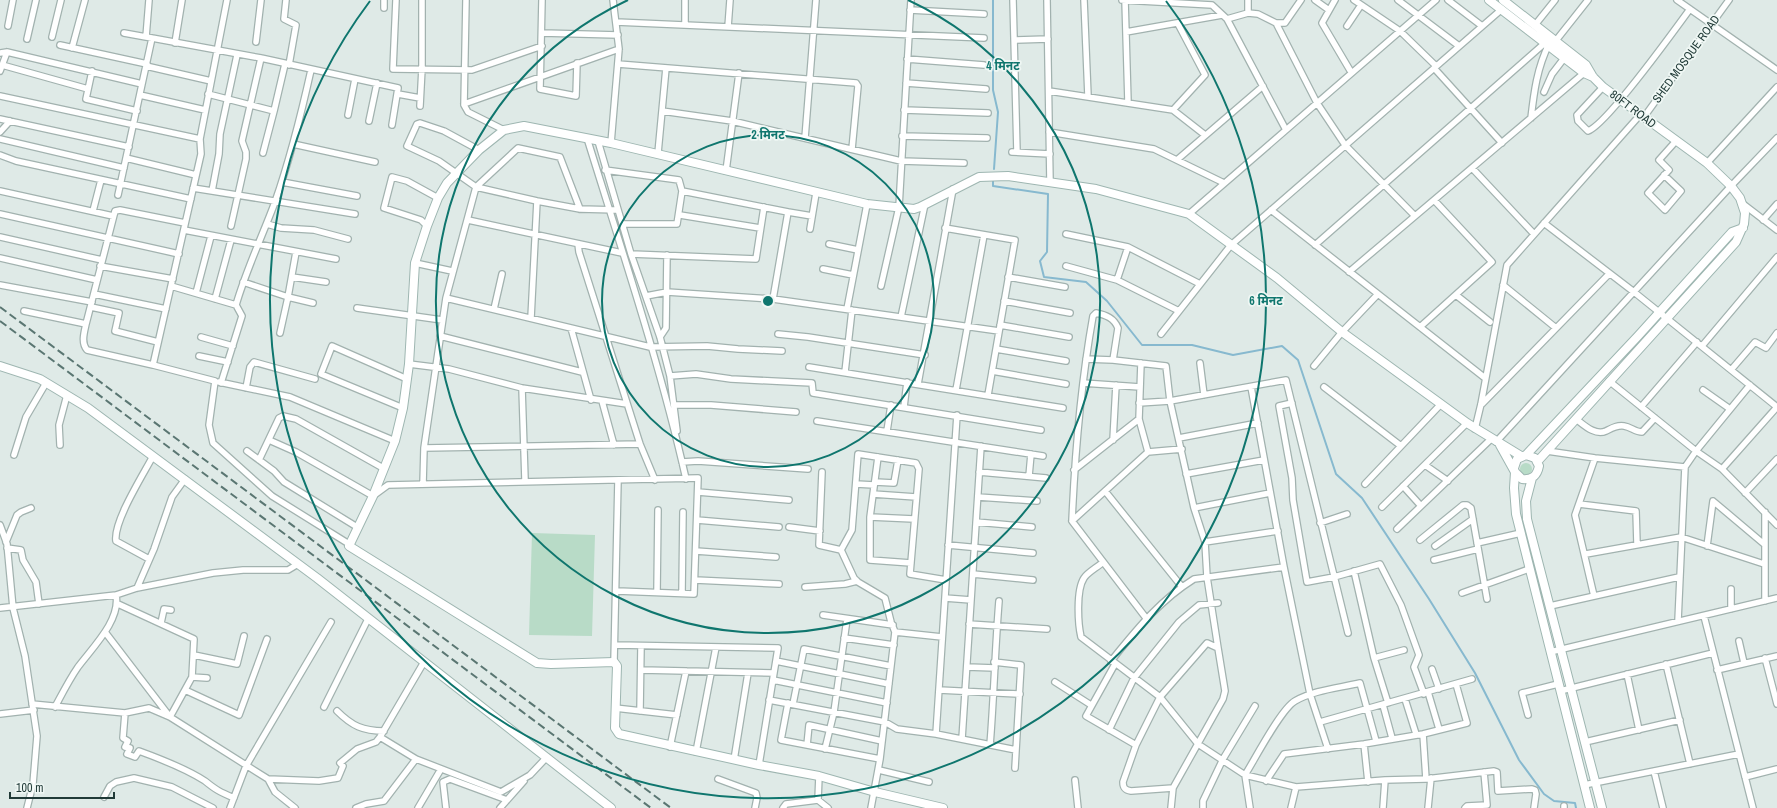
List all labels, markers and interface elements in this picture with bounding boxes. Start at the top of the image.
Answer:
street label: SHED MOSQUE ROAD [1649,12,1723,106]
text: 4 मिनट [986,58,1020,74]
street label: 80FT ROAD [1607,86,1659,132]
text: 2 मिनट [751,127,785,143]
text: 6 मिनट [1249,293,1283,309]
centre of rings [761,294,775,308]
scale bar [10,774,114,800]
text: 100 m [16,780,43,796]

